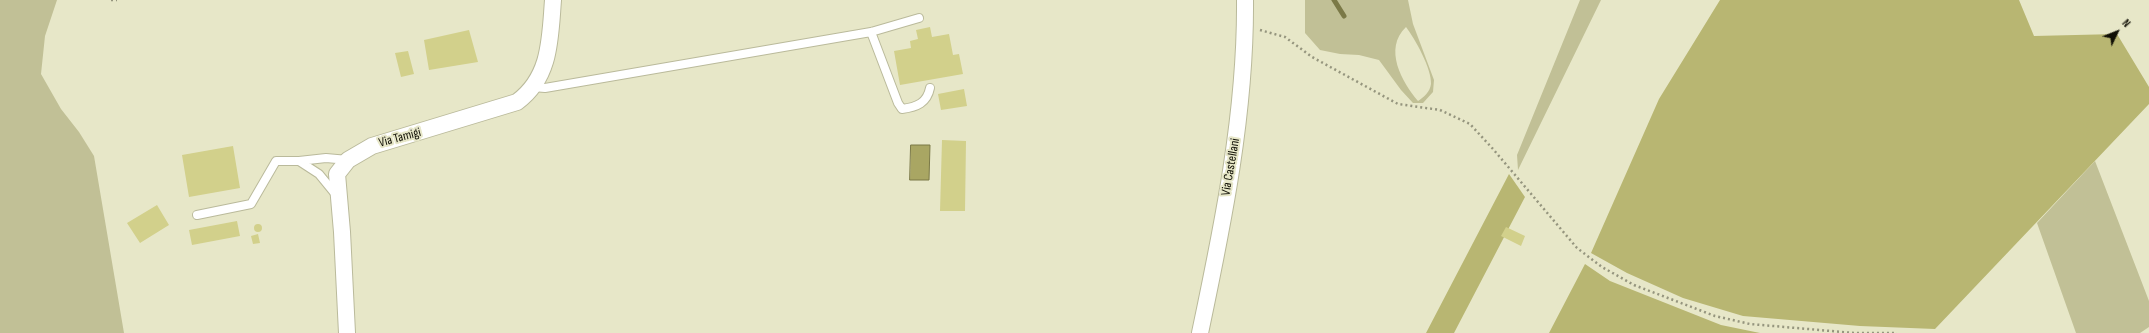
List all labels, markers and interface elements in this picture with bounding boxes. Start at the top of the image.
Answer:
north arrow [2097,12,2137,52]
text: N [2119,17,2133,30]
street label: Via Tamigi [377,125,423,151]
street label: Via Castellani [1218,137,1244,197]

